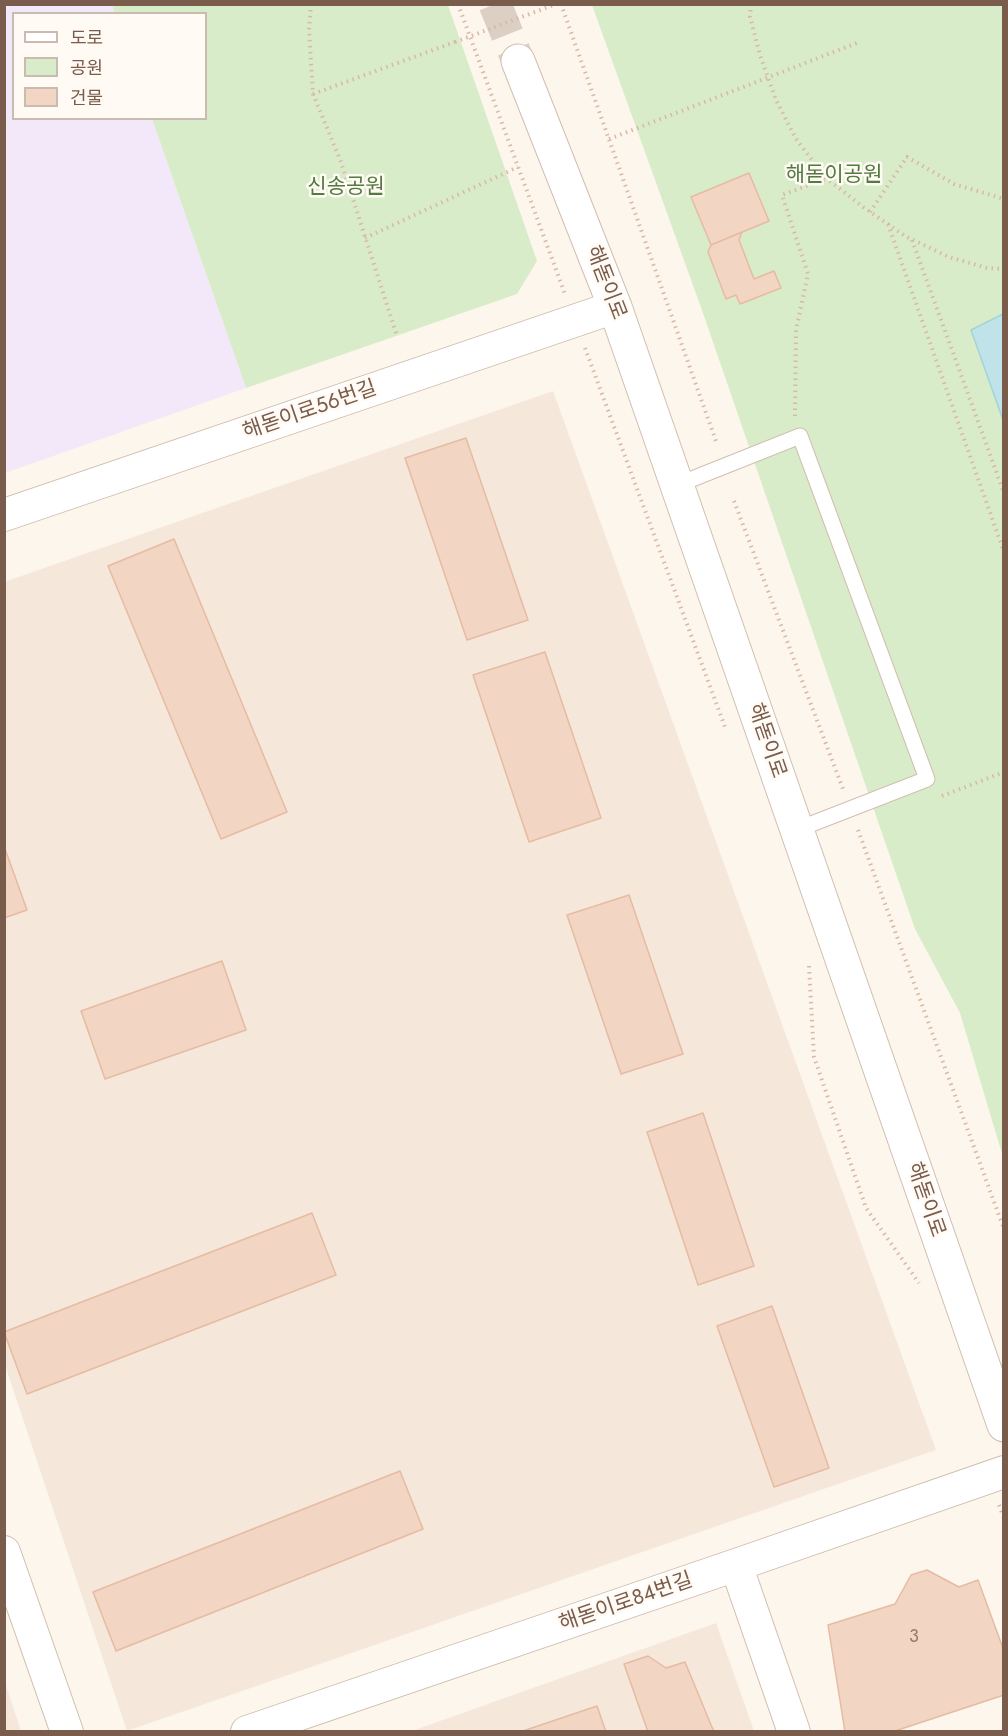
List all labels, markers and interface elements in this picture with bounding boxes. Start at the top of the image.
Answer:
legend [12,12,207,120]
text: 도로 [70,25,103,51]
text: 공원 [70,55,103,81]
text: 건물 [70,85,103,111]
park label: 해돋이공원 [786,163,882,189]
park label: 신송공원 [307,175,385,201]
street label: 해돋이로 [579,242,631,324]
street label: 해돋이로56번길 [240,376,380,446]
street label: 해돋이로 [742,700,790,782]
street label: 해돋이로 [901,1159,949,1241]
street label: 해돋이로84번길 [556,1568,696,1638]
house number: 3 [909,1627,919,1649]

